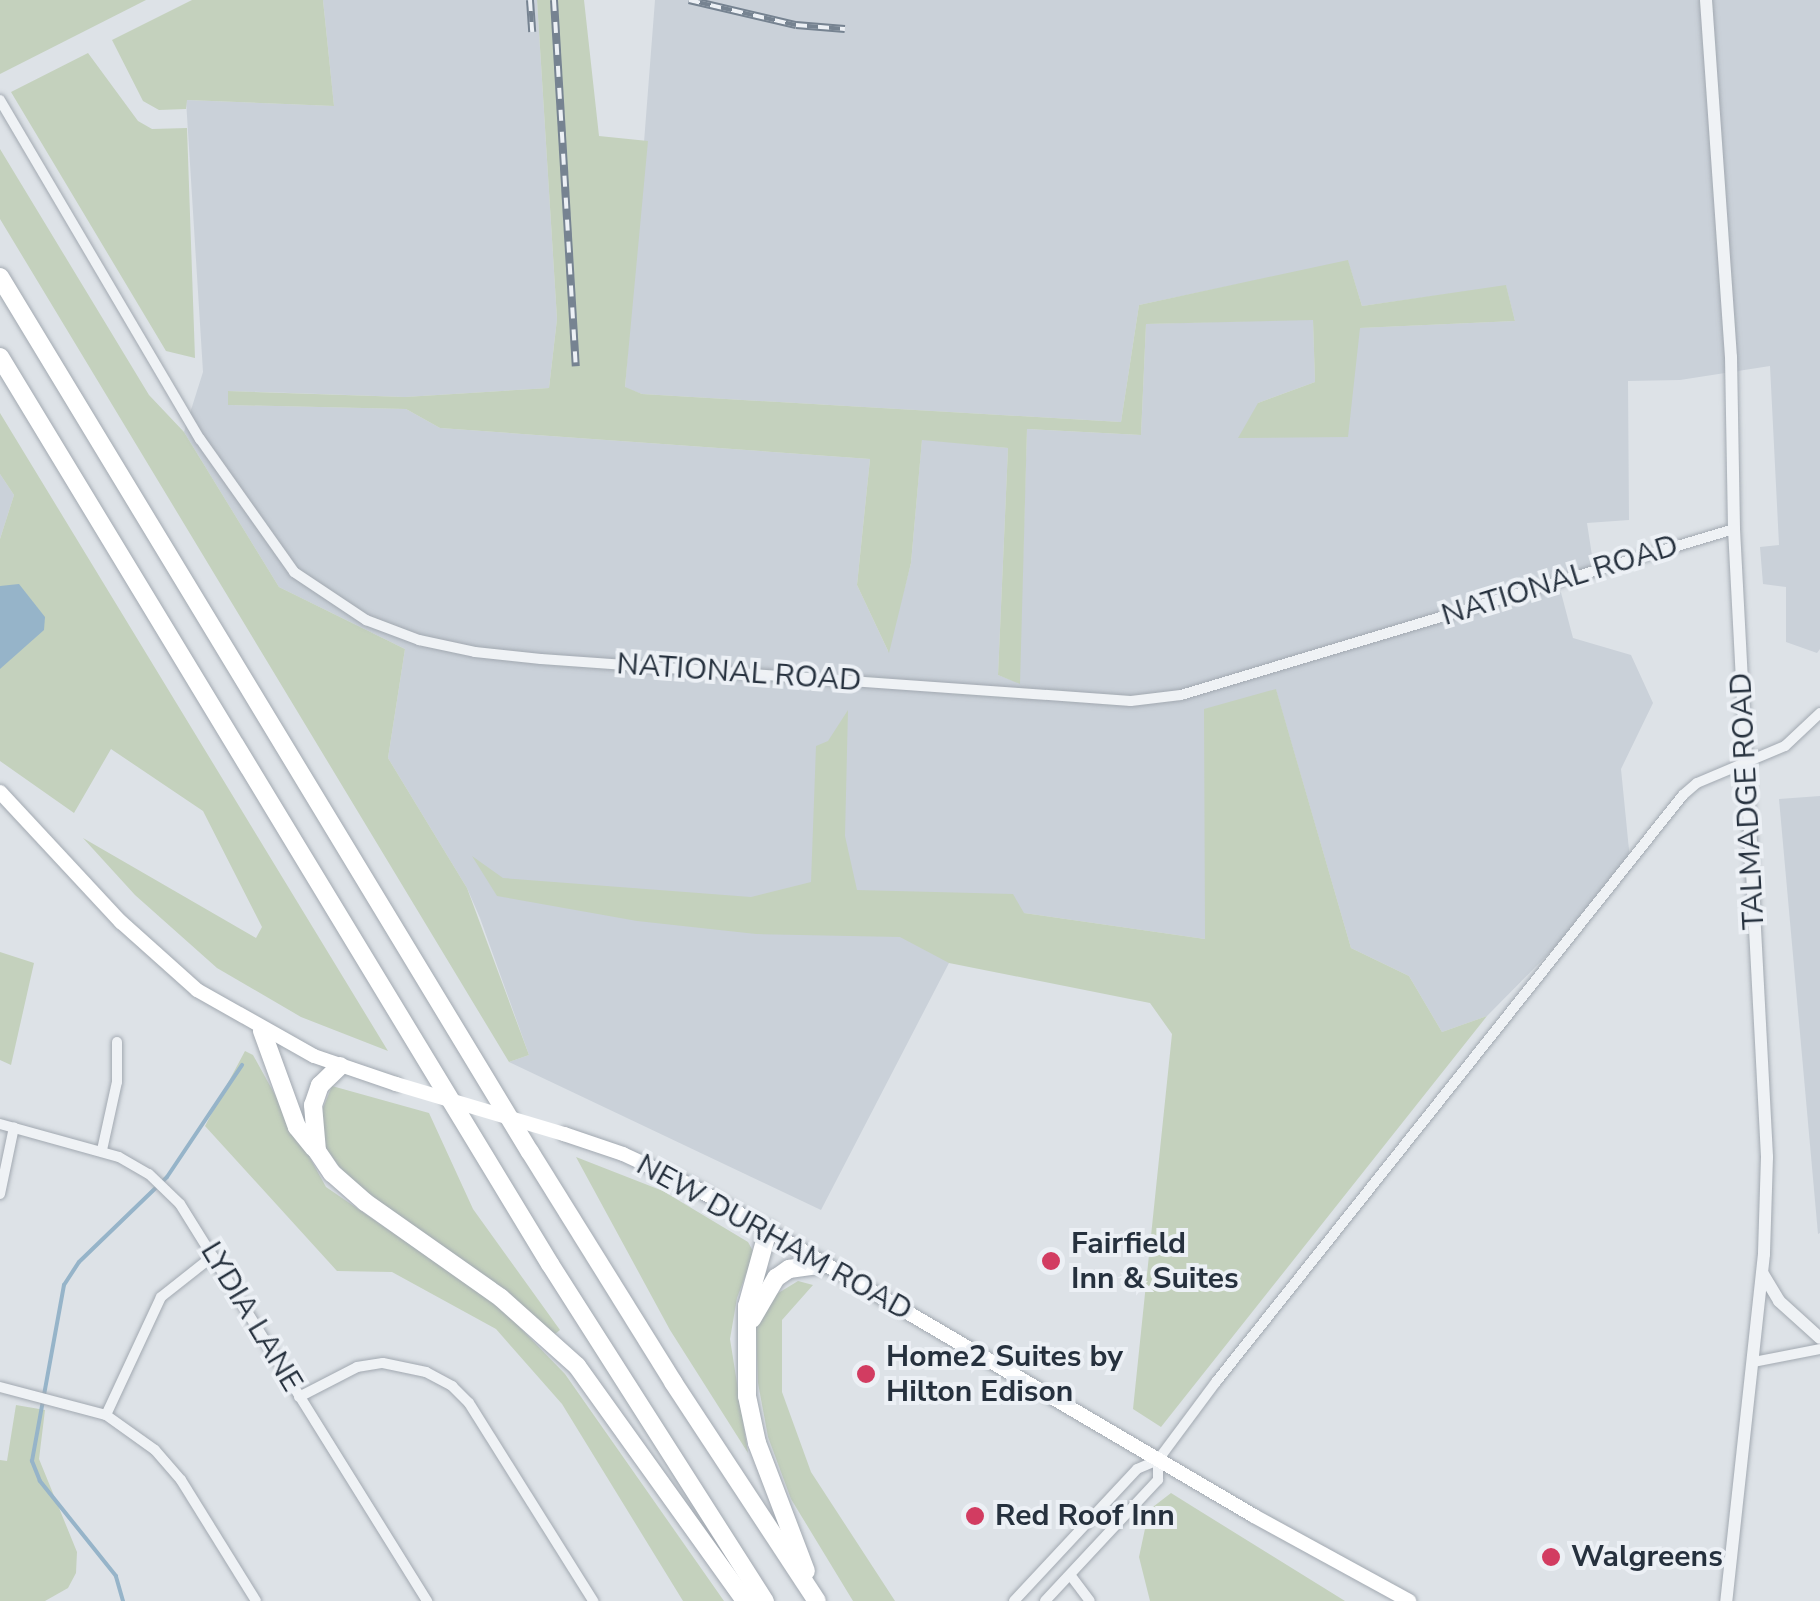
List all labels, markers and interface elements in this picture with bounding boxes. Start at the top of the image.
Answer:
street label: NATIONAL ROAD [1437,528,1683,634]
street label: NATIONAL ROAD [615,646,863,700]
street label: TALMADGE ROAD [1723,672,1773,930]
street label: NEW DURHAM ROAD [630,1147,918,1329]
place label: Fairfield Inn & Suites [1071,1226,1239,1296]
street label: LYDIA LANE [192,1236,310,1398]
marker: Fairfield Inn & Suites [1040,1250,1062,1272]
place label: Home2 Suites by Hilton Edison [886,1339,1123,1410]
marker: Home2 Suites by Hilton Edison [855,1363,877,1385]
place label: Red Roof Inn [995,1498,1175,1534]
marker: Red Roof Inn [964,1505,986,1527]
place label: Walgreens [1571,1539,1723,1575]
marker: Walgreens [1540,1546,1562,1568]

